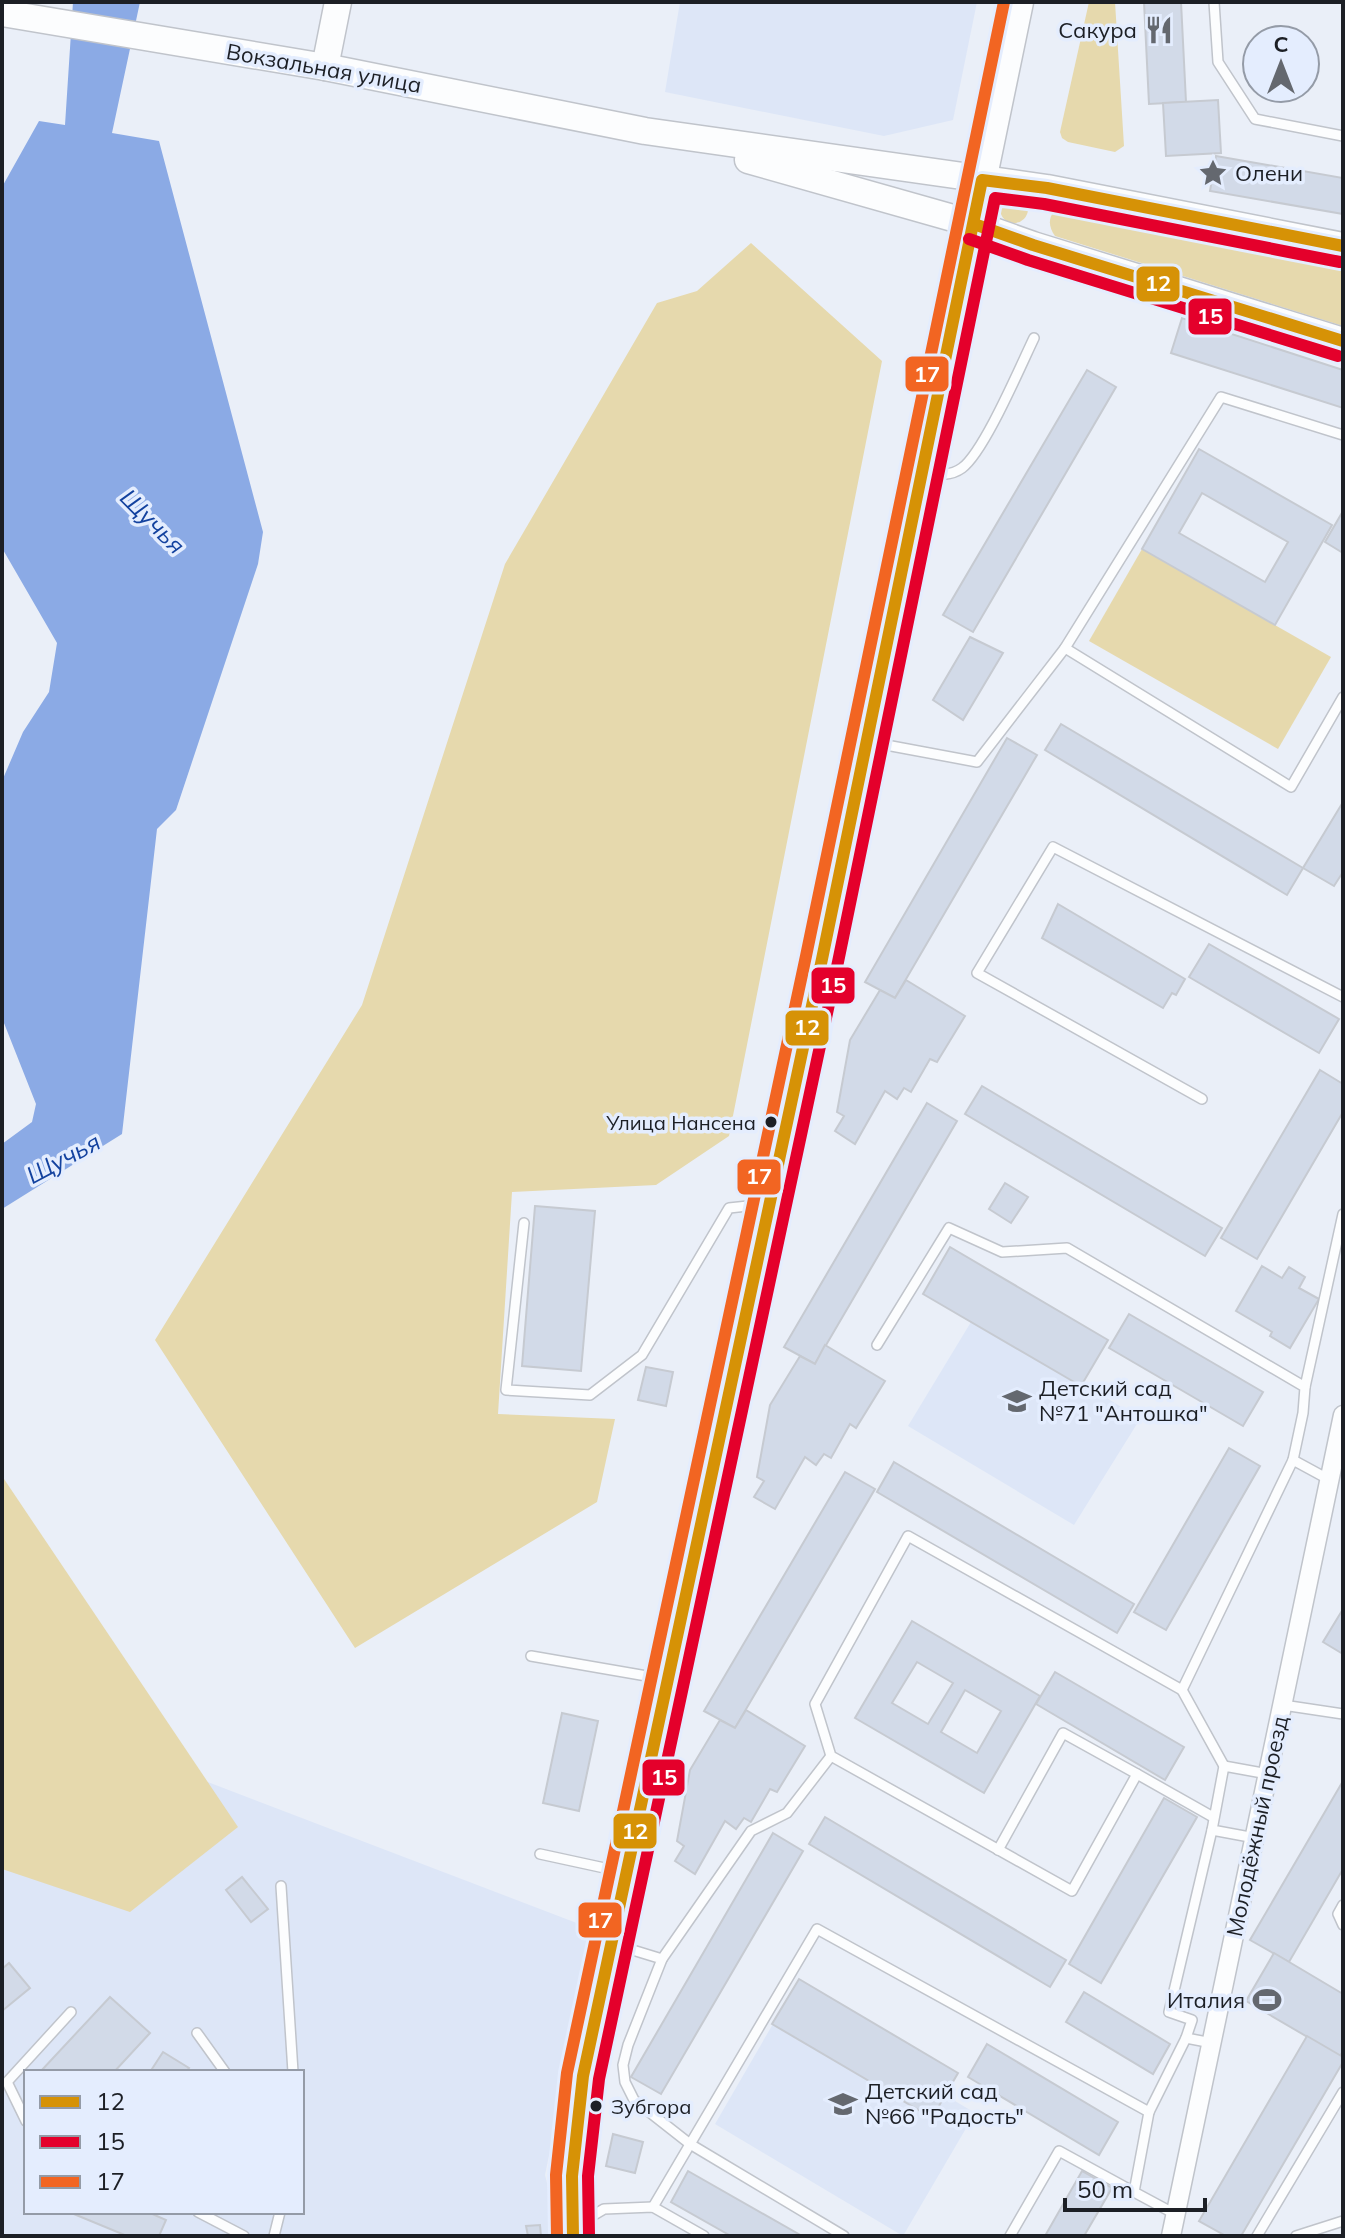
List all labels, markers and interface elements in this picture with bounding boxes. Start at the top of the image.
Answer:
restaurant icon: Сакура [1144,15,1174,45]
place label: Сакура [1058,16,1137,44]
north arrow [1241,24,1321,104]
text: С [1273,30,1289,58]
street label: Вокзальная улица [224,37,424,99]
place icon: Олени [1198,158,1228,188]
place label: Олени [1235,159,1303,187]
line badge: 12 [1135,265,1181,303]
text: 12 [1145,269,1171,297]
line badge: 15 [1187,297,1233,336]
text: 15 [1197,302,1223,330]
line badge: 17 [904,355,950,393]
text: 17 [914,360,940,388]
water label: Щучья [114,482,192,560]
line badge: 15 [810,966,856,1005]
text: 15 [820,971,846,999]
line badge: 12 [784,1009,830,1047]
text: 12 [794,1013,820,1041]
place label: Улица Нансена [605,1110,756,1135]
marker: Улица Нансена [763,1114,779,1130]
water label: Щучья [21,1126,105,1190]
line badge: 17 [736,1158,782,1196]
text: 17 [746,1162,772,1190]
place label: Детский сад №71 "Антошка" [1039,1374,1208,1427]
school or university icon: Детский сад №71 "Антошка" [1002,1386,1032,1416]
street label: Молодёжный проезд [1220,1713,1294,1939]
line badge: 15 [641,1758,686,1797]
text: 15 [651,1763,677,1791]
line badge: 12 [612,1812,658,1850]
text: 12 [622,1817,648,1845]
line badge: 17 [577,1901,623,1939]
text: 17 [587,1906,613,1934]
sports icon: Италия [1252,1985,1282,2015]
place label: Италия [1167,1986,1245,2014]
legend [24,2070,304,2214]
place label: Детский сад №66 "Радость" [865,2077,1024,2130]
text: 12 [96,2086,125,2116]
school or university icon: Детский сад №66 "Радость" [828,2089,858,2119]
place label: Зубгора [611,2094,691,2119]
marker: Зубгора [588,2098,604,2114]
text: 15 [96,2126,125,2156]
scale bar [1065,2162,1205,2212]
text: 17 [96,2166,125,2196]
text: 50 m [1077,2174,1133,2204]

